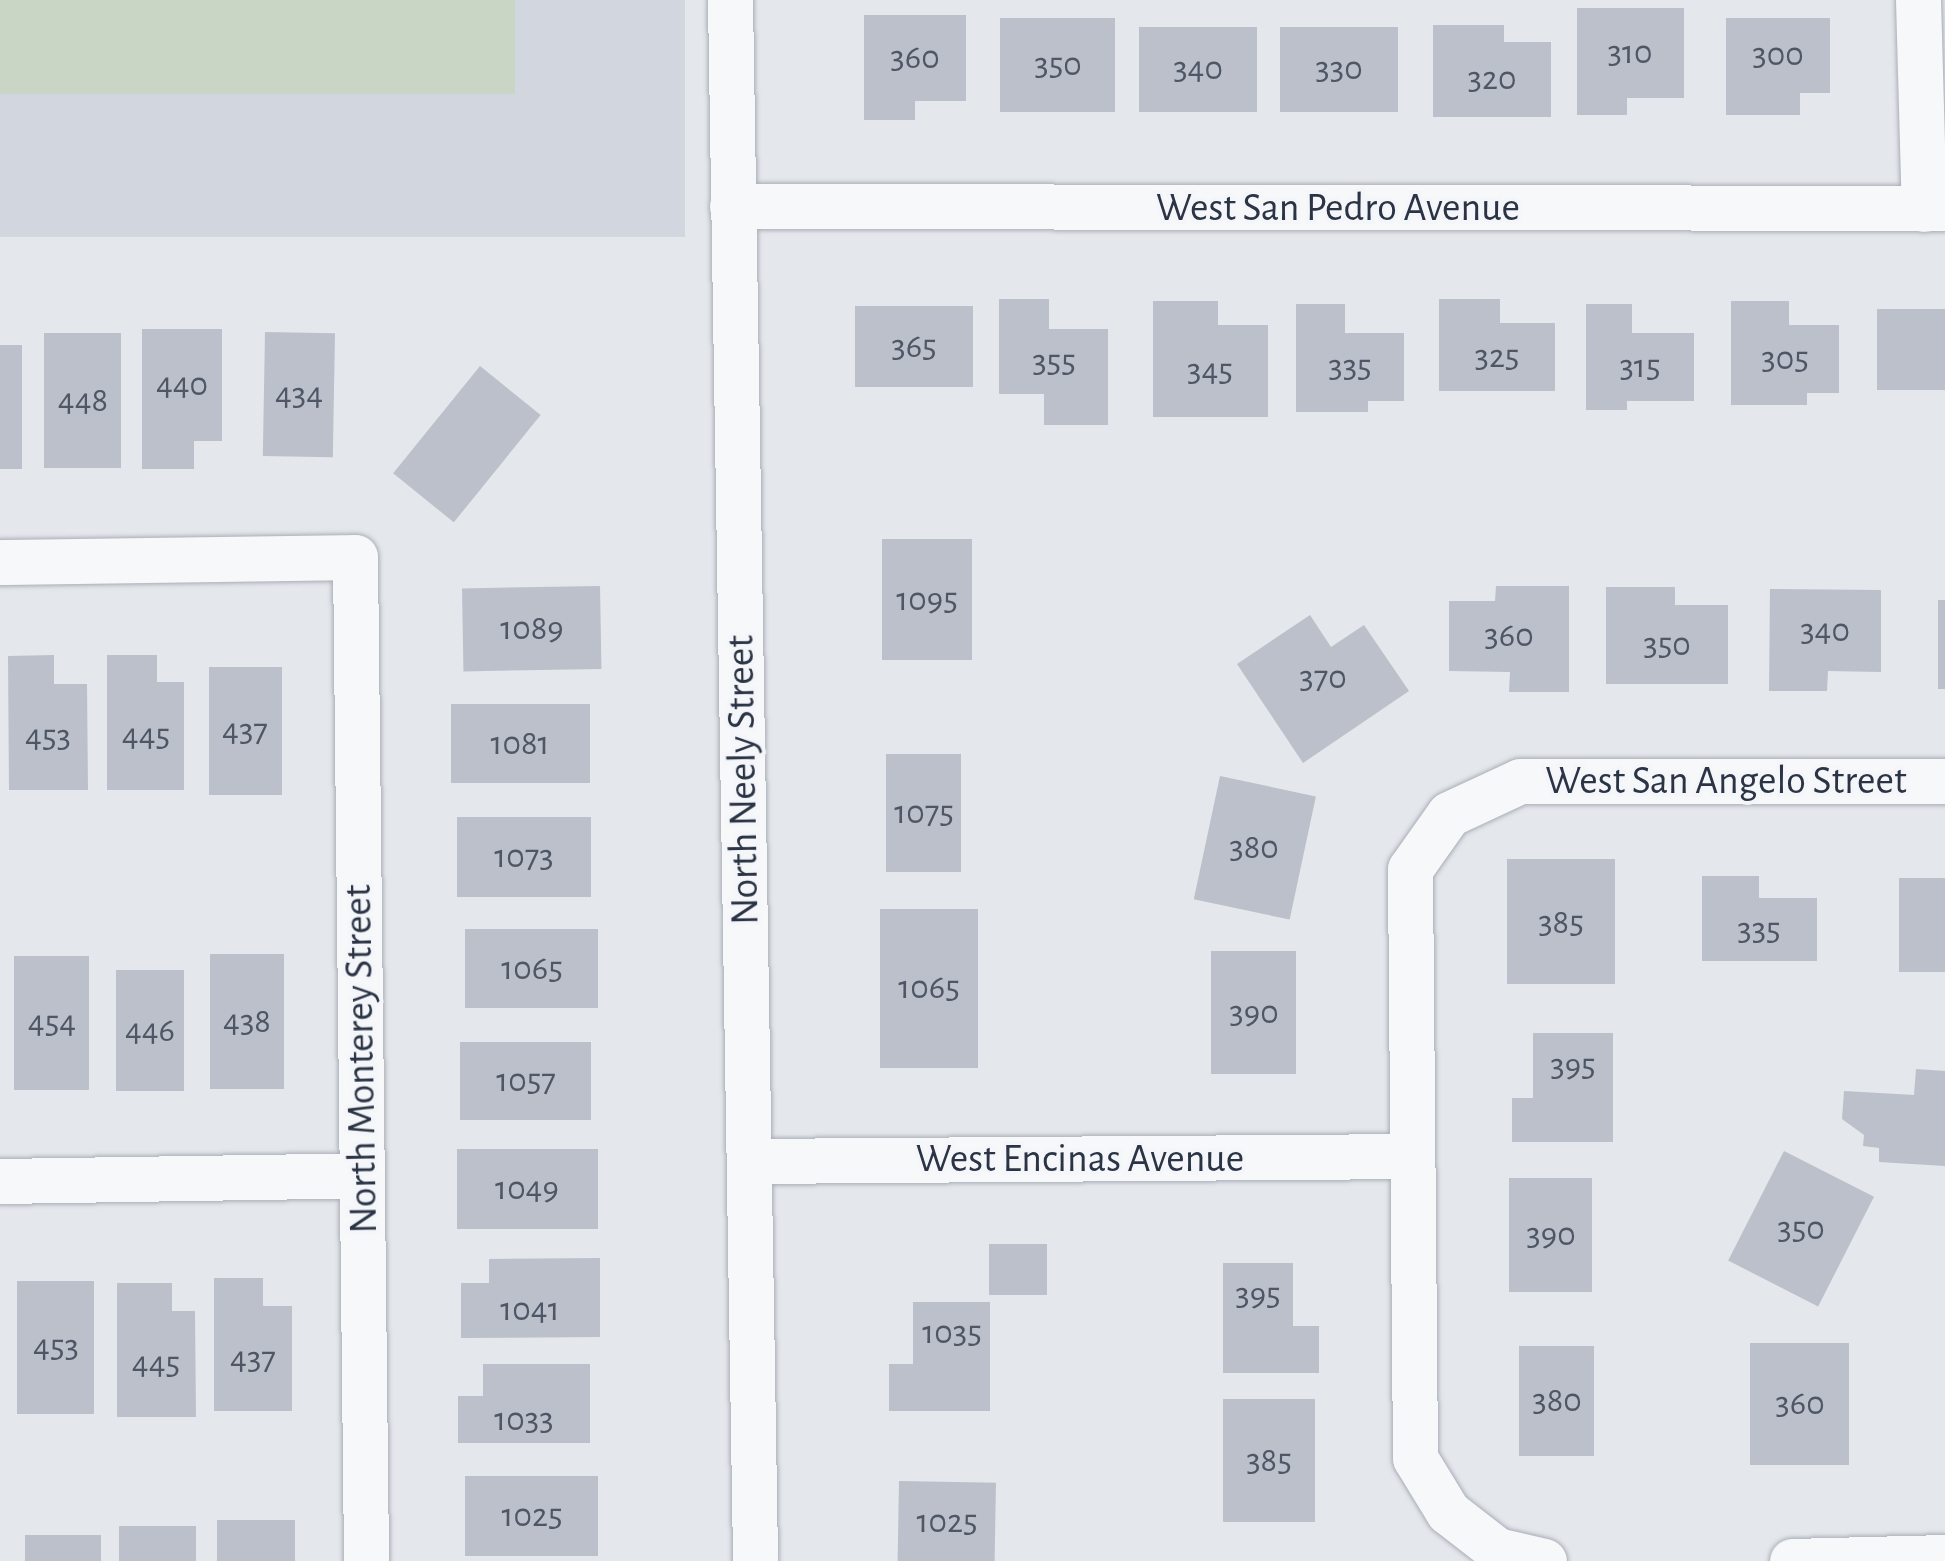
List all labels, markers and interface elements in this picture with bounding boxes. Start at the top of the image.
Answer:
house number: 310 [1608,32,1652,74]
house number: 300 [1752,34,1804,76]
house number: 360 [890,37,940,79]
house number: 350 [1034,44,1082,86]
house number: 340 [1173,48,1223,90]
house number: 330 [1315,48,1363,90]
house number: 320 [1468,58,1516,100]
street label: West San Pedro Avenue [1156,184,1520,232]
house number: 365 [891,326,937,368]
house number: 325 [1475,336,1519,378]
house number: 305 [1761,338,1809,380]
house number: 355 [1032,341,1076,383]
house number: 335 [1328,346,1372,388]
house number: 315 [1619,346,1661,388]
house number: 345 [1187,350,1233,392]
house number: 440 [156,364,208,406]
house number: 434 [275,374,323,416]
house number: 448 [58,380,108,422]
house number: 1095 [896,579,958,621]
house number: 1089 [500,608,564,650]
house number: 340 [1800,610,1850,652]
house number: 360 [1484,615,1534,657]
house number: 350 [1643,624,1691,666]
street label: North Neely Street [716,635,770,925]
house number: 370 [1299,657,1347,699]
house number: 437 [222,710,268,752]
house number: 445 [122,715,170,757]
house number: 453 [25,716,71,758]
house number: 1081 [490,723,550,765]
street label: West San Angelo Street [1545,757,1907,805]
house number: 1075 [894,792,954,834]
house number: 380 [1229,827,1279,869]
house number: 1073 [494,836,554,878]
street label: North Monterey Street [334,884,388,1234]
house number: 385 [1538,902,1584,944]
house number: 335 [1737,909,1781,951]
house number: 1065 [501,948,563,990]
house number: 1065 [898,967,960,1009]
house number: 390 [1229,992,1279,1034]
house number: 438 [223,1001,271,1043]
house number: 454 [28,1002,76,1044]
house number: 446 [125,1010,175,1052]
house number: 395 [1550,1045,1596,1087]
house number: 1057 [496,1060,556,1102]
street label: West Encinas Avenue [916,1135,1244,1183]
house number: 1049 [495,1168,559,1210]
house number: 350 [1777,1208,1825,1250]
house number: 390 [1526,1214,1576,1256]
house number: 395 [1235,1274,1281,1316]
house number: 1041 [500,1289,560,1331]
house number: 1035 [922,1312,982,1354]
house number: 453 [33,1326,79,1368]
house number: 437 [230,1338,276,1380]
house number: 445 [132,1343,180,1385]
house number: 380 [1532,1380,1582,1422]
house number: 360 [1775,1383,1825,1425]
house number: 1033 [494,1399,554,1441]
house number: 385 [1246,1440,1292,1482]
house number: 1025 [501,1495,563,1537]
house number: 1025 [916,1501,978,1543]

